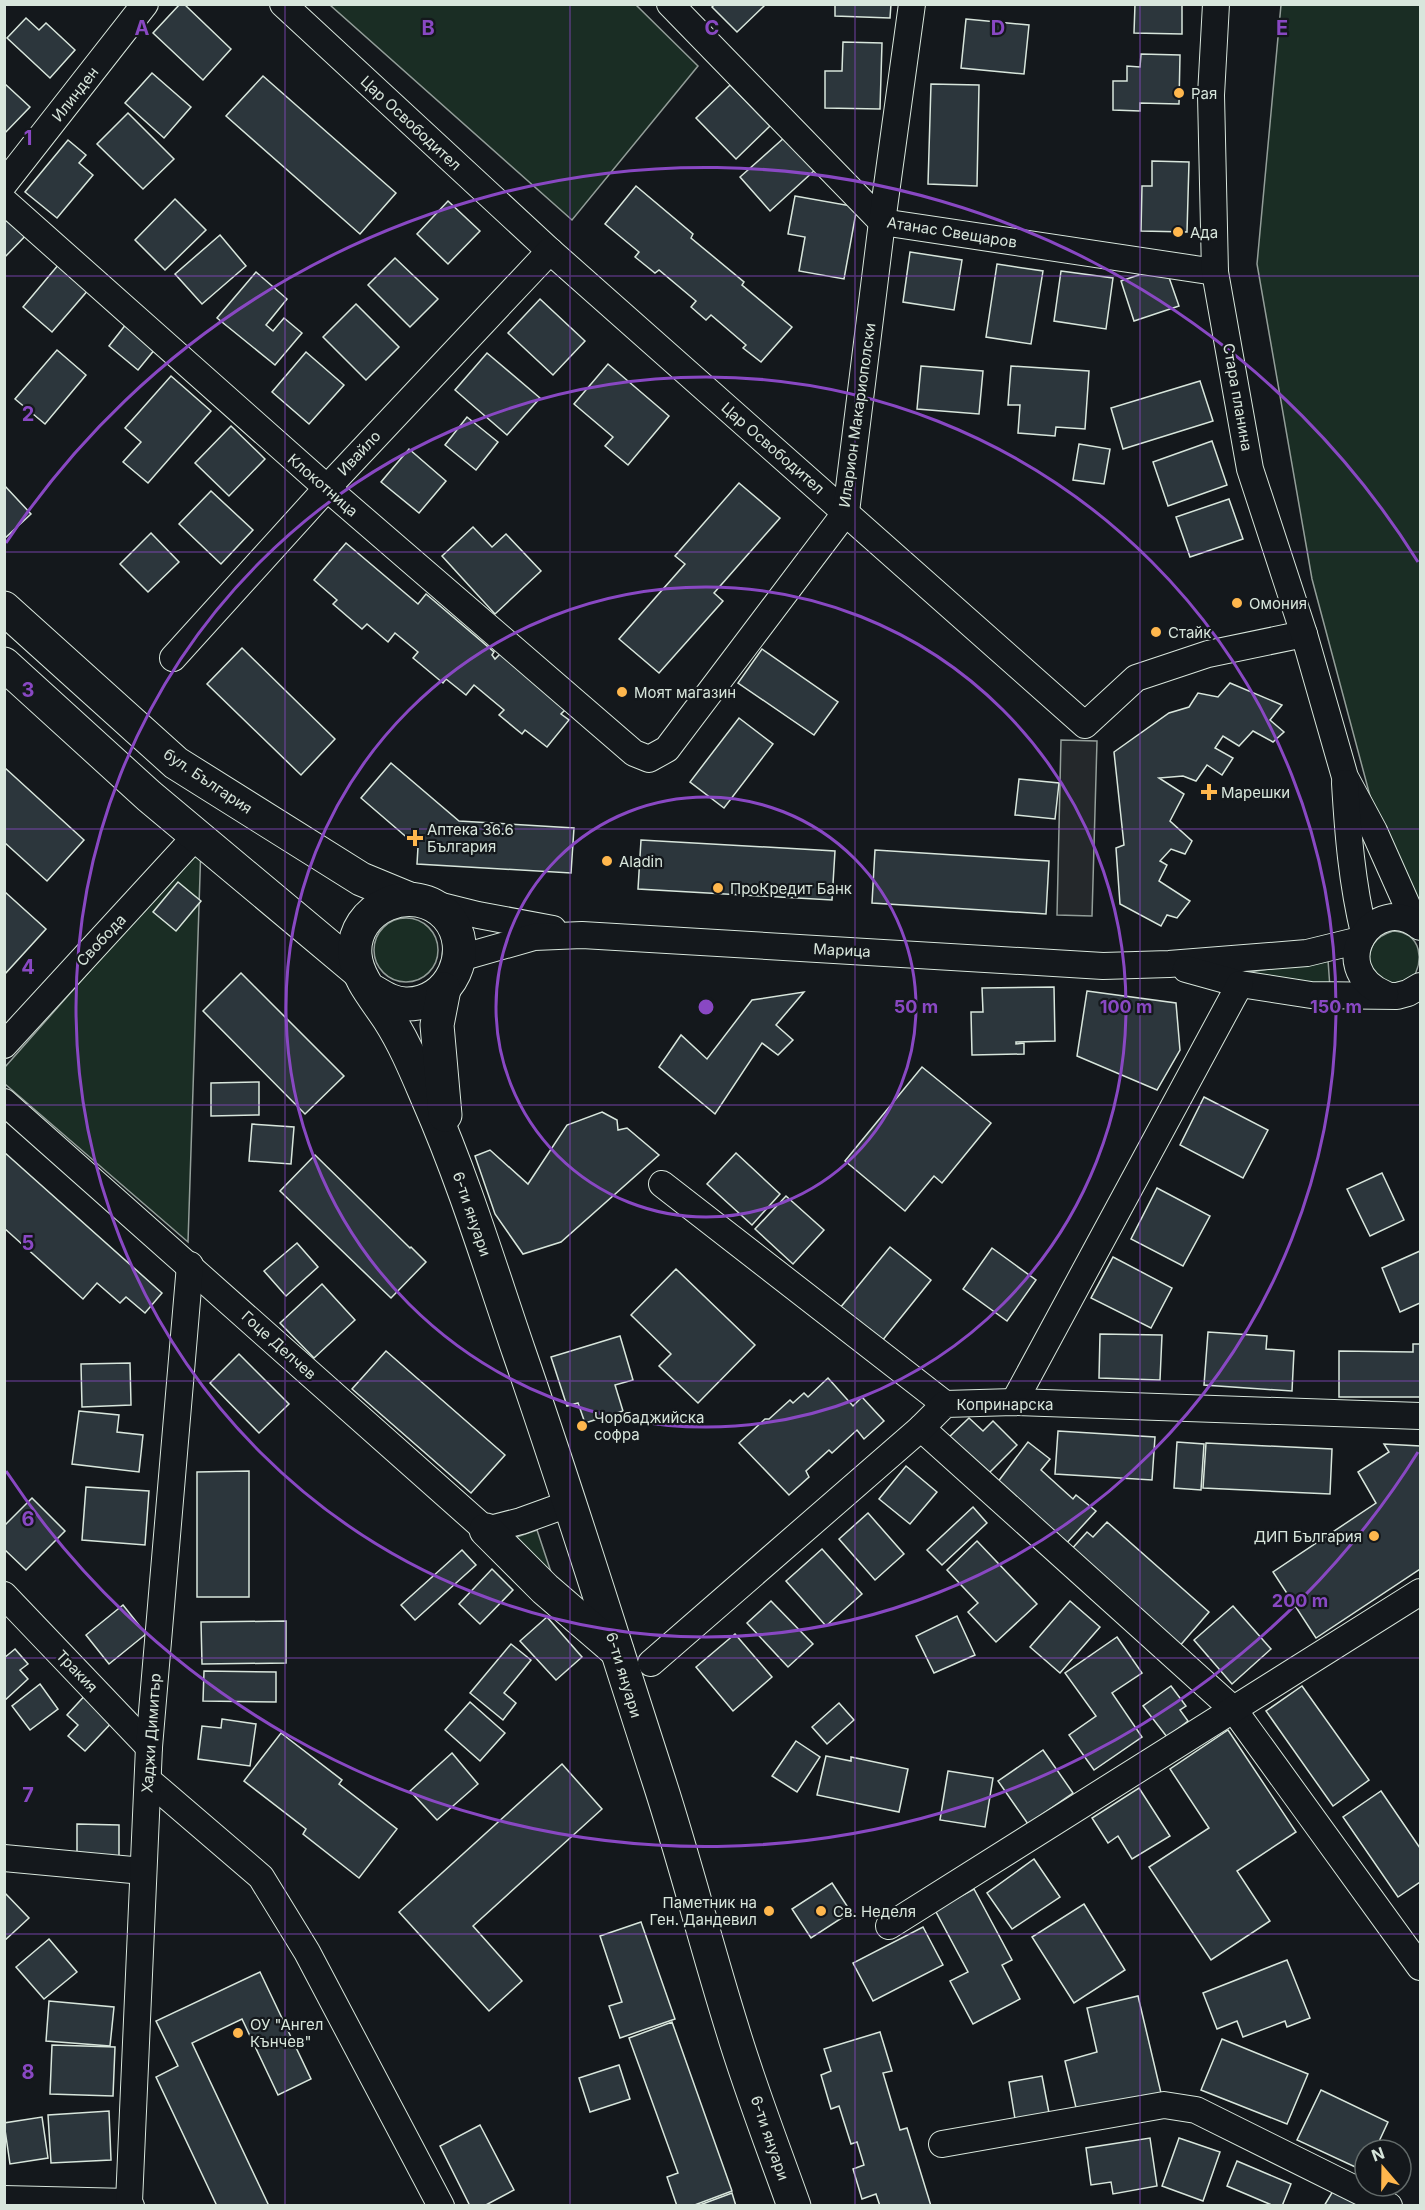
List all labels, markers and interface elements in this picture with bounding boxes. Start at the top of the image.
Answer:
text: A [135,16,150,40]
text: B [421,16,435,40]
text: C [705,16,719,40]
text: D [991,16,1005,40]
text: E [1276,16,1288,40]
street label: Илинден [48,63,102,125]
street label: Цар Освободител [357,72,465,174]
place label: Рая [1191,84,1217,103]
marker: Рая [1172,86,1186,100]
text: 1 [24,126,32,150]
street label: Атанас Свещаров [886,212,1018,252]
place label: Ада [1190,223,1218,242]
marker: Ада [1171,225,1185,239]
street label: Иларион Макариополски [835,322,879,508]
street label: Стара планина [1219,342,1257,452]
street label: Цар Освободител [718,398,828,498]
text: 2 [22,402,34,426]
street label: Ивайло [333,427,385,479]
street label: Клокотница [284,449,362,521]
place label: Омония [1249,594,1307,613]
marker: Омония [1230,596,1244,610]
place label: Стайк [1168,623,1211,642]
marker: Стайк [1149,625,1163,639]
text: 3 [22,678,34,702]
place label: Моят магазин [634,683,736,702]
marker: Моят магазин [615,685,629,699]
street label: бул. България [160,744,256,818]
place label: Марешки [1221,783,1290,802]
marker: Марешки [1202,785,1216,799]
place label: Аптека 36.6 България [427,820,514,856]
marker: Аптека 36.6 България [408,831,422,845]
place label: Aladin [619,852,663,871]
marker: Aladin [600,854,614,868]
place label: ПроКредит Банк [730,879,852,898]
marker: ПроКредит Банк [711,881,725,895]
street label: Свобода [72,910,130,970]
street label: Марица [813,939,871,961]
text: 4 [21,955,35,979]
text: 50 m [894,996,938,1017]
text: 100 m [1100,996,1152,1017]
text: 150 m [1310,996,1362,1017]
centre of rings [696,997,716,1017]
street label: 6-ти януари [449,1169,495,1259]
text: 5 [22,1231,34,1255]
street label: Гоце Делчев [238,1306,320,1384]
street label: Копринарска [957,1395,1053,1414]
place label: Чорбаджийска софра [594,1408,704,1444]
marker: Чорбаджийска софра [575,1419,589,1433]
text: 6 [22,1507,35,1531]
place label: ДИП България [1254,1527,1362,1546]
marker: ДИП България [1367,1529,1381,1543]
text: 200 m [1272,1590,1328,1611]
street label: 6-ти януари [602,1630,646,1720]
street label: Тракия [52,1646,102,1696]
street label: Хаджи Димитър [137,1672,165,1794]
text: 7 [22,1783,34,1807]
place label: Паметник на Ген. Дандевил [650,1893,757,1929]
place label: Св. Неделя [833,1902,916,1921]
marker: Паметник на Ген. Дандевил [762,1904,776,1918]
marker: Св. Неделя [814,1904,828,1918]
place label: ОУ "Ангел Кънчев" [250,2015,323,2051]
marker: ОУ "Ангел Кънчев" [231,2026,245,2040]
text: 8 [21,2060,35,2084]
street label: 6-ти януари [747,2093,793,2183]
north arrow [1353,2138,1413,2198]
text: N [1369,2142,1387,2165]

